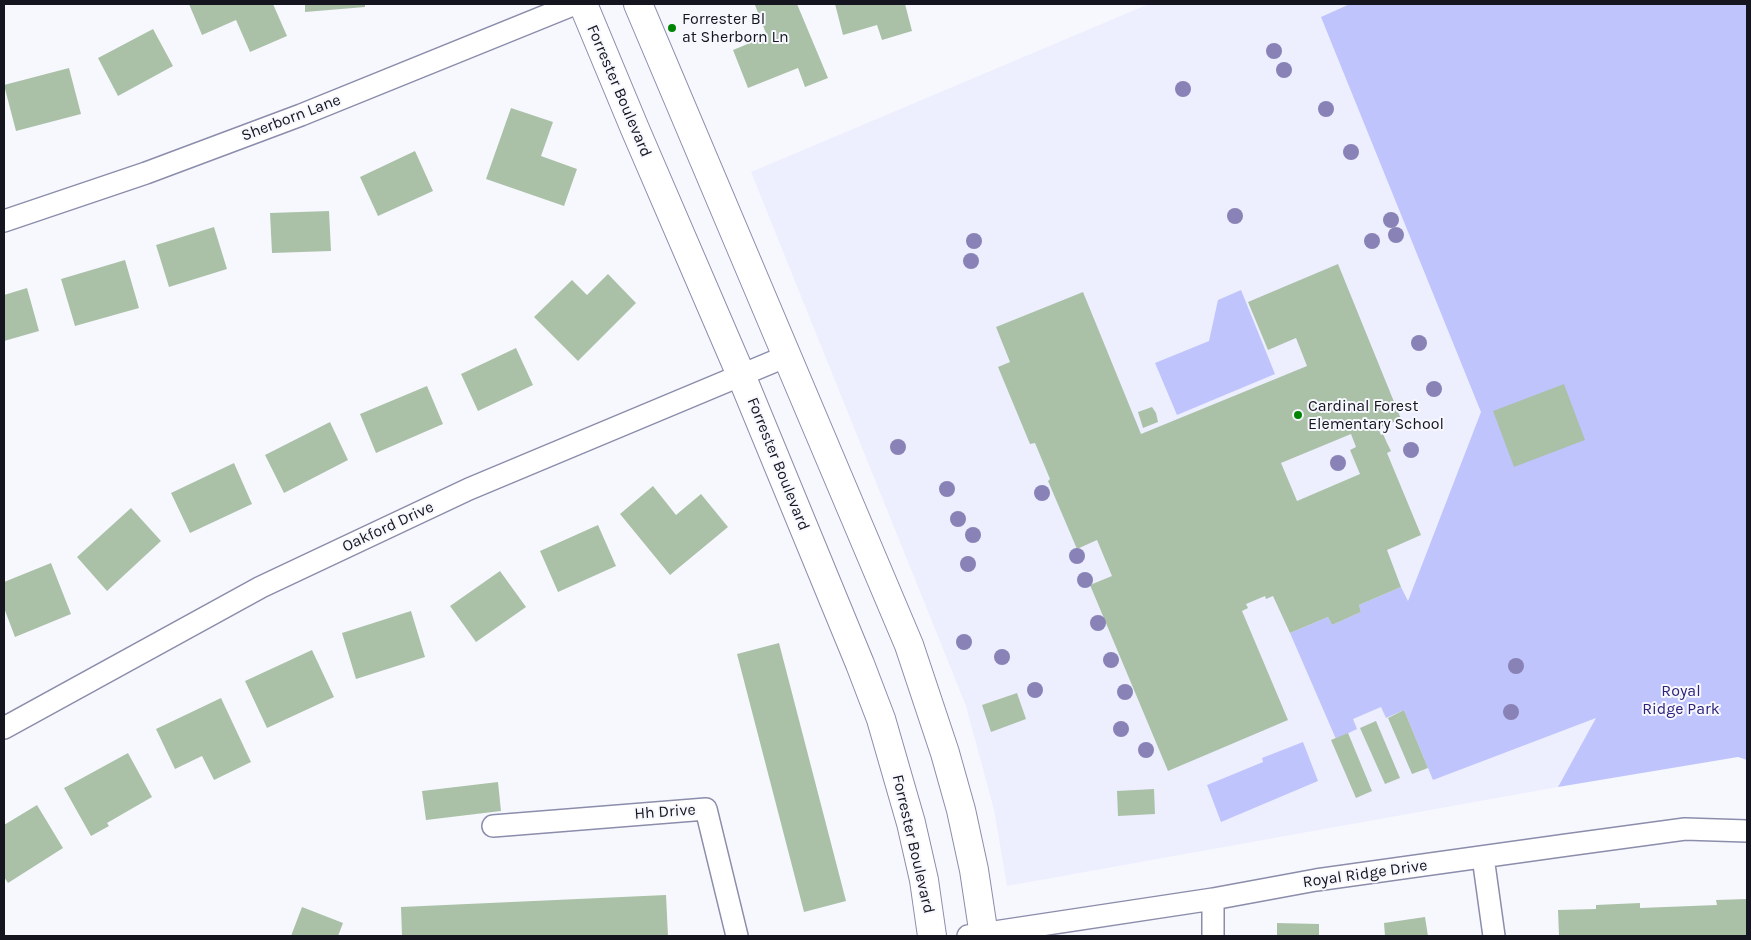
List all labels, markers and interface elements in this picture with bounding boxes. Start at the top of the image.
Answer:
place label: Forrester Bl at Sherborn Ln [682,9,789,47]
street label: Forrester Boulevard [582,22,656,160]
marker: Forrester Bl at Sherborn Ln [666,22,678,34]
street label: Sherborn Lane [239,90,343,146]
street label: Forrester Boulevard [743,395,813,533]
place label: Cardinal Forest Elementary School [1308,396,1444,434]
marker: Cardinal Forest Elementary School [1292,409,1304,421]
street label: Oakford Drive [339,497,437,557]
park label: Royal Ridge Park [1642,681,1720,719]
street label: Forrester Boulevard [888,773,938,915]
street label: Hh Drive [634,800,696,824]
street label: Royal Ridge Drive [1302,856,1428,892]

